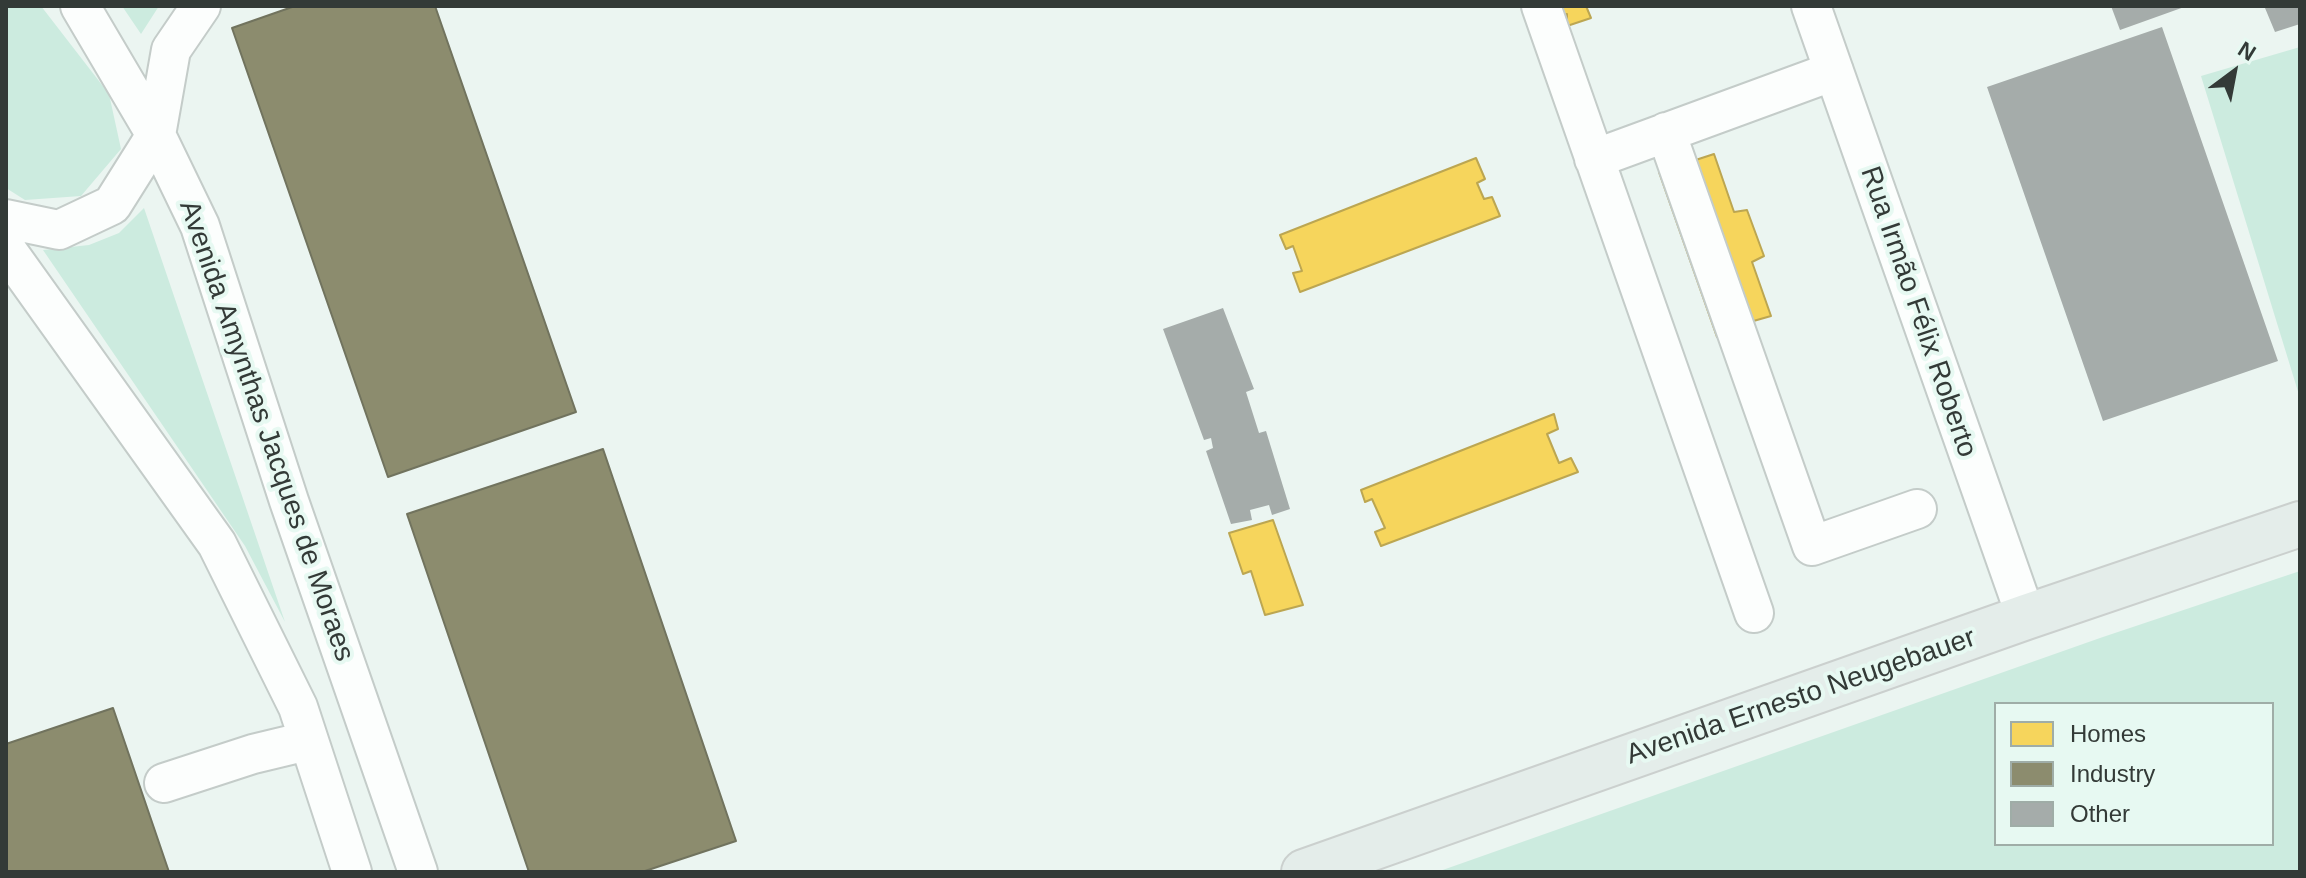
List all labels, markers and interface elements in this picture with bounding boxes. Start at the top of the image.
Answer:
north arrow [2194,32,2274,112]
text: N [2234,36,2260,66]
street label: Rua Irmão Félix Roberto [1852,162,1984,462]
street label: Avenida Amynthas Jacques de Moraes [171,196,361,666]
street label: Avenida Ernesto Neugebauer [1622,621,1980,773]
legend [1994,702,2274,846]
text: Homes [2070,720,2146,747]
text: Industry [2070,760,2155,787]
text: Other [2070,800,2130,827]

